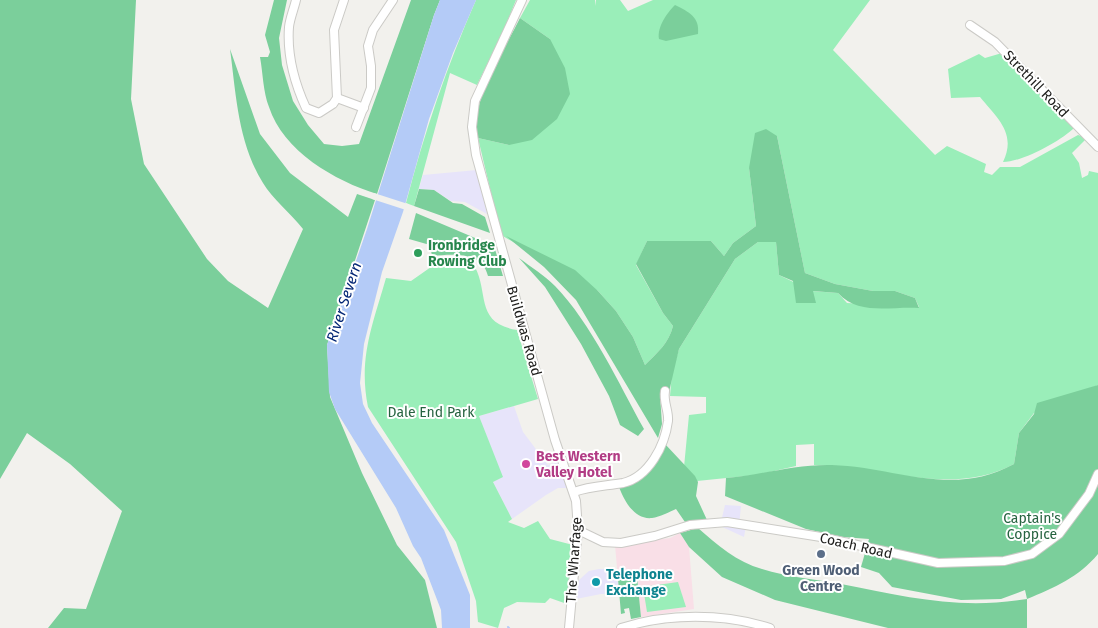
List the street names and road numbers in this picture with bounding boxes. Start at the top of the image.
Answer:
street label: Strethill Road [1000,47,1072,121]
street label: Buildwas Road [503,284,545,378]
street label: The Wharfage [563,516,585,604]
street label: Coach Road [818,529,894,563]

